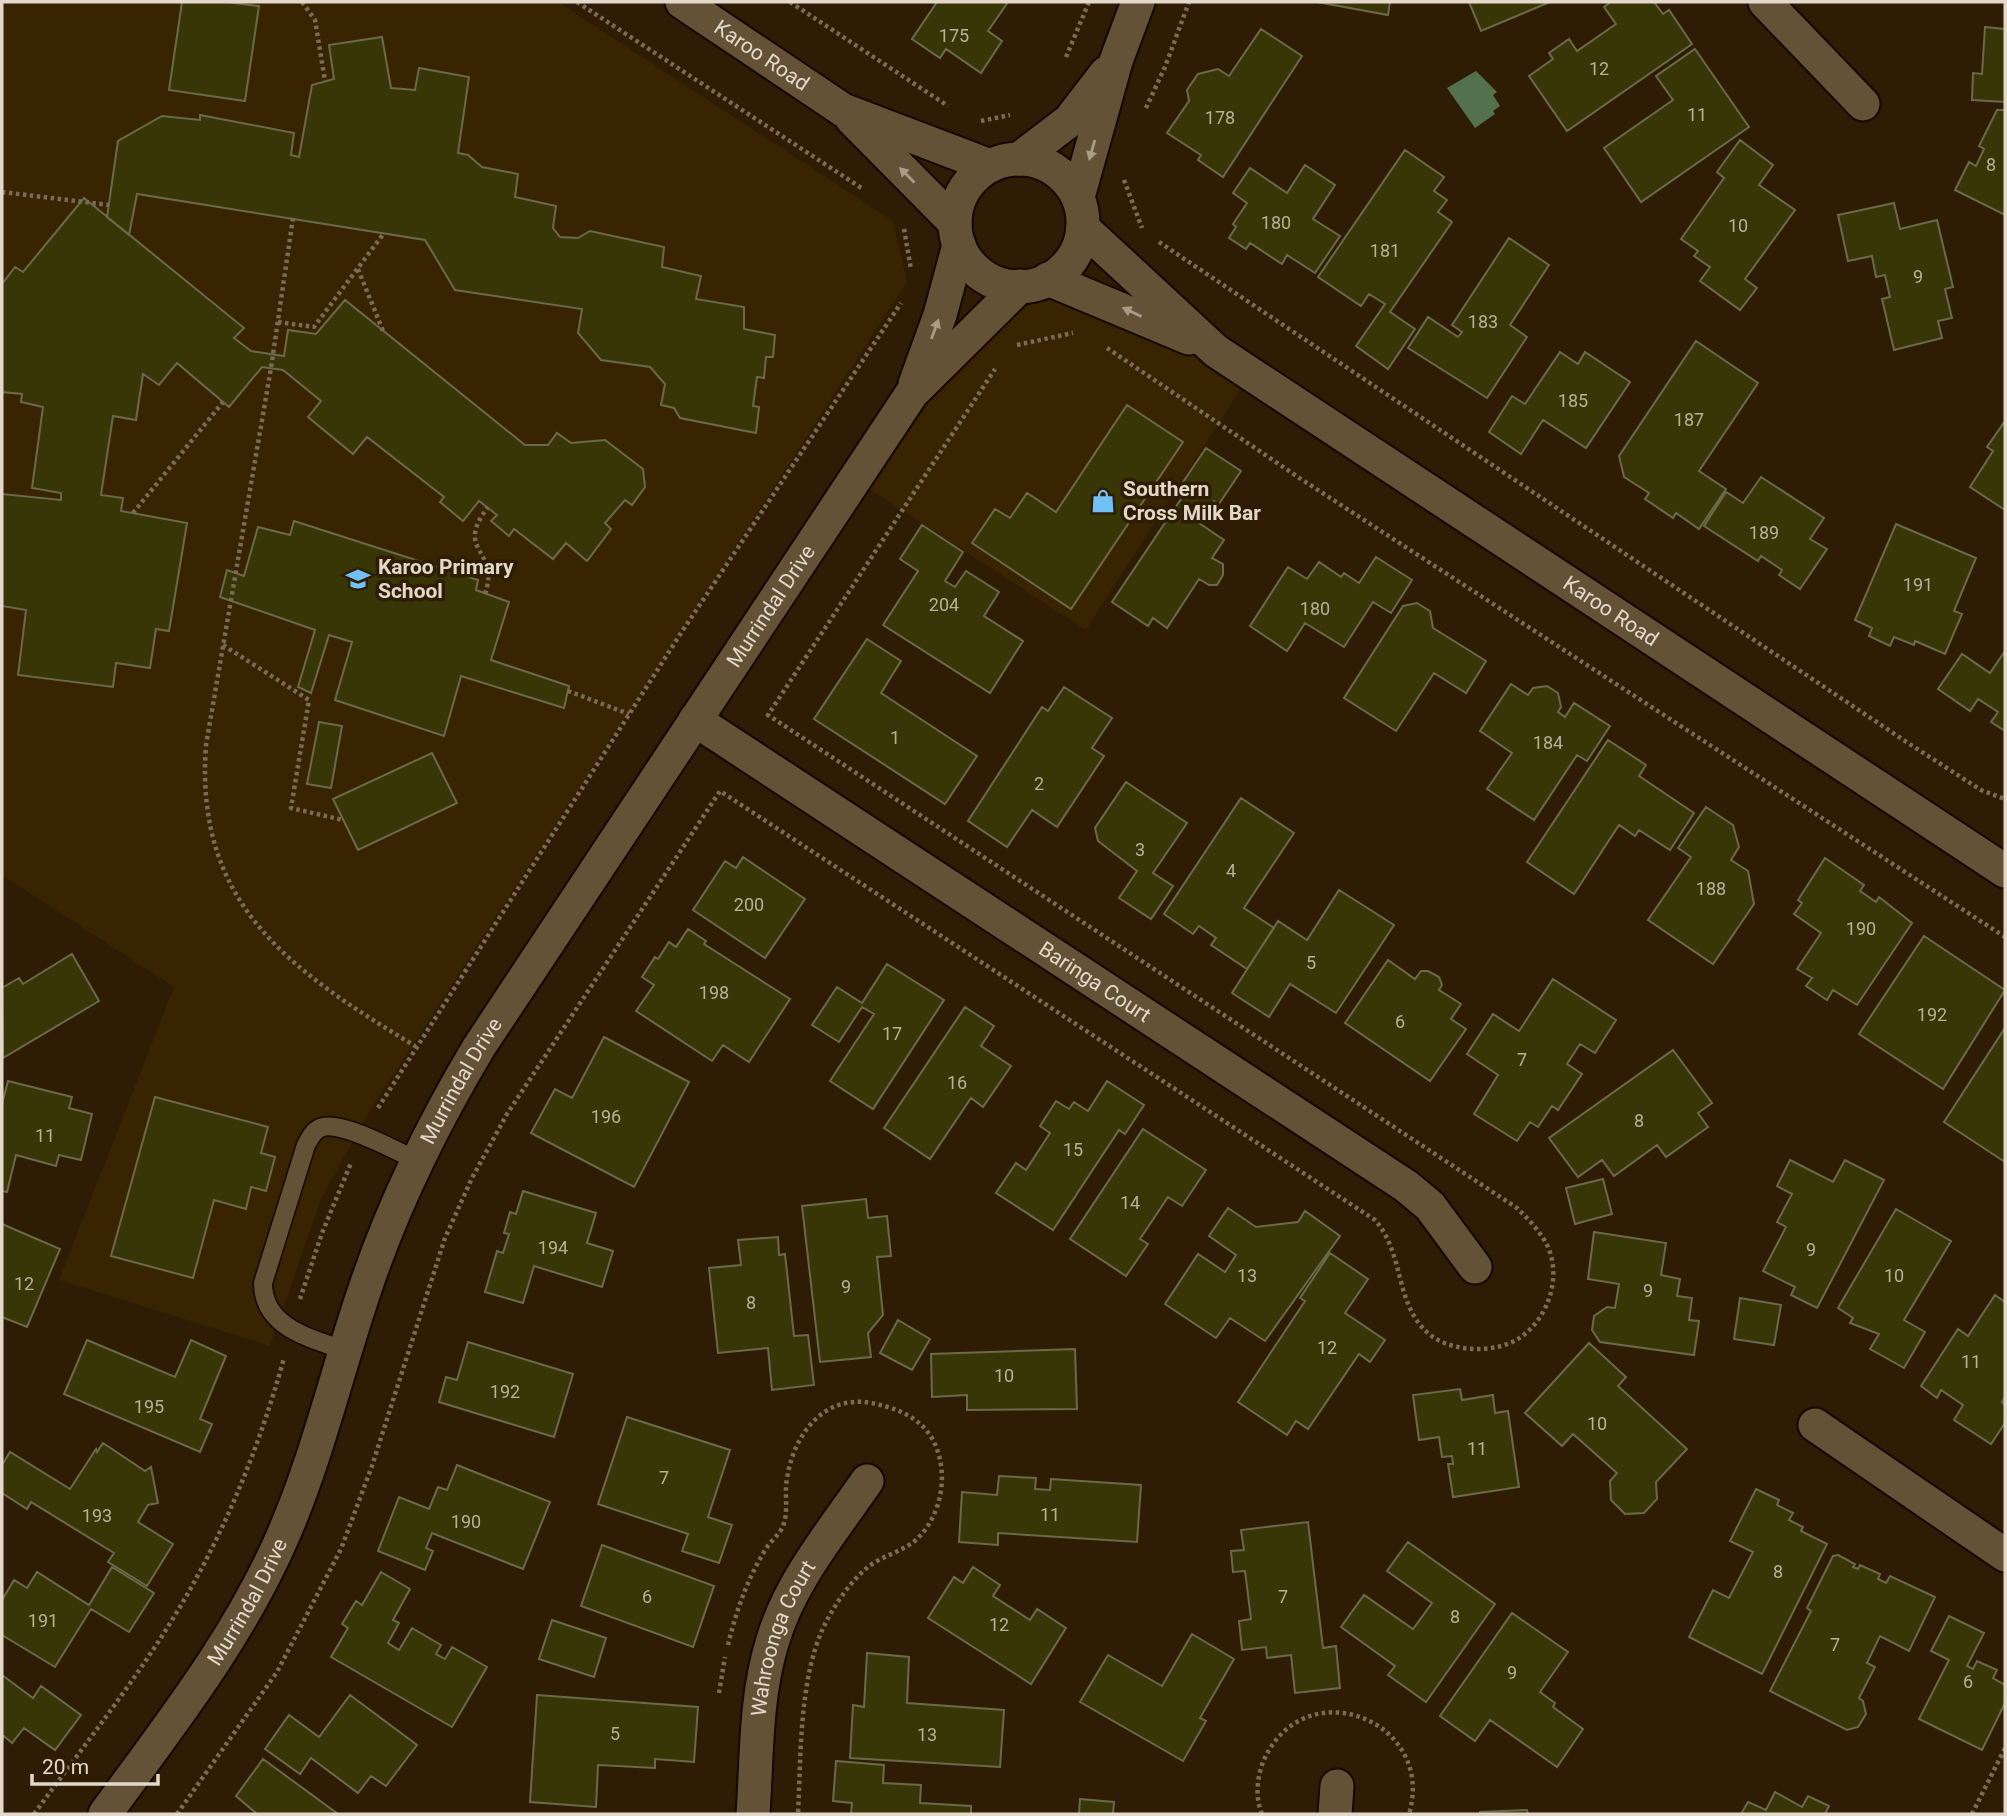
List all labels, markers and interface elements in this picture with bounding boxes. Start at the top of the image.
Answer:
street label: Karoo Road [710,15,814,96]
house number: 175 [939,25,969,46]
house number: 12 [1589,58,1609,79]
house number: 11 [1687,104,1707,125]
house number: 178 [1205,107,1235,128]
one-way arrow [1086,140,1096,161]
house number: 8 [1986,154,1996,175]
one-way arrow [899,167,916,183]
house number: 180 [1261,212,1291,233]
house number: 10 [1728,215,1748,236]
house number: 181 [1370,240,1400,261]
house number: 9 [1913,266,1923,287]
one-way arrow [1122,306,1142,318]
house number: 183 [1468,311,1498,332]
one-way arrow [930,318,941,339]
house number: 185 [1558,390,1588,411]
house number: 187 [1674,409,1704,430]
place label: Southern Cross Milk Bar [1123,477,1261,525]
shop icon: Southern Cross Milk Bar [1089,487,1117,515]
house number: 189 [1749,522,1779,543]
street label: Murrindal Drive [722,540,820,672]
place label: Karoo Primary School [378,555,514,603]
school or university icon: Karoo Primary School [344,565,372,593]
street label: Karoo Road [1559,571,1663,651]
house number: 191 [1903,574,1933,595]
house number: 204 [929,594,959,615]
house number: 180 [1300,598,1330,619]
house number: 1 [890,727,900,748]
house number: 184 [1533,732,1563,753]
house number: 2 [1034,773,1044,794]
house number: 3 [1135,839,1145,860]
house number: 4 [1226,860,1236,881]
house number: 188 [1696,878,1726,899]
house number: 200 [734,894,764,915]
house number: 190 [1846,918,1876,939]
street label: Baringa Court [1034,937,1155,1027]
house number: 5 [1306,952,1316,973]
house number: 198 [699,982,729,1003]
house number: 192 [1917,1004,1947,1025]
house number: 6 [1395,1011,1405,1032]
street label: Murrindal Drive [416,1013,507,1148]
house number: 17 [882,1023,902,1044]
house number: 7 [1517,1049,1527,1070]
house number: 16 [947,1072,967,1093]
house number: 196 [591,1106,621,1127]
house number: 8 [1634,1110,1644,1131]
house number: 11 [35,1125,55,1146]
house number: 15 [1063,1139,1083,1160]
house number: 14 [1120,1192,1140,1213]
house number: 194 [538,1237,568,1258]
house number: 9 [1806,1239,1816,1260]
house number: 13 [1237,1265,1257,1286]
house number: 10 [1884,1265,1904,1286]
house number: 12 [14,1273,34,1294]
house number: 9 [841,1276,851,1297]
house number: 9 [1643,1280,1653,1301]
house number: 8 [746,1292,756,1313]
house number: 12 [1317,1337,1337,1358]
house number: 11 [1961,1351,1981,1372]
house number: 10 [994,1365,1014,1386]
house number: 192 [490,1381,520,1402]
house number: 195 [134,1396,164,1417]
house number: 10 [1587,1413,1607,1434]
house number: 11 [1467,1438,1487,1459]
house number: 7 [659,1467,669,1488]
house number: 11 [1040,1504,1060,1525]
house number: 193 [82,1505,112,1526]
house number: 190 [451,1511,481,1532]
street label: Murrindal Drive [203,1535,292,1670]
street label: Wahroonga Court [747,1556,821,1717]
house number: 8 [1773,1561,1783,1582]
house number: 6 [642,1586,652,1607]
house number: 7 [1278,1586,1288,1607]
house number: 8 [1450,1606,1460,1627]
house number: 191 [28,1610,58,1631]
house number: 12 [989,1614,1009,1635]
house number: 7 [1830,1634,1840,1655]
house number: 9 [1507,1662,1517,1683]
house number: 6 [1963,1671,1973,1692]
house number: 5 [610,1723,620,1744]
house number: 13 [917,1724,937,1745]
scale bar [32,1742,158,1786]
text: 20 m [42,1755,89,1779]

